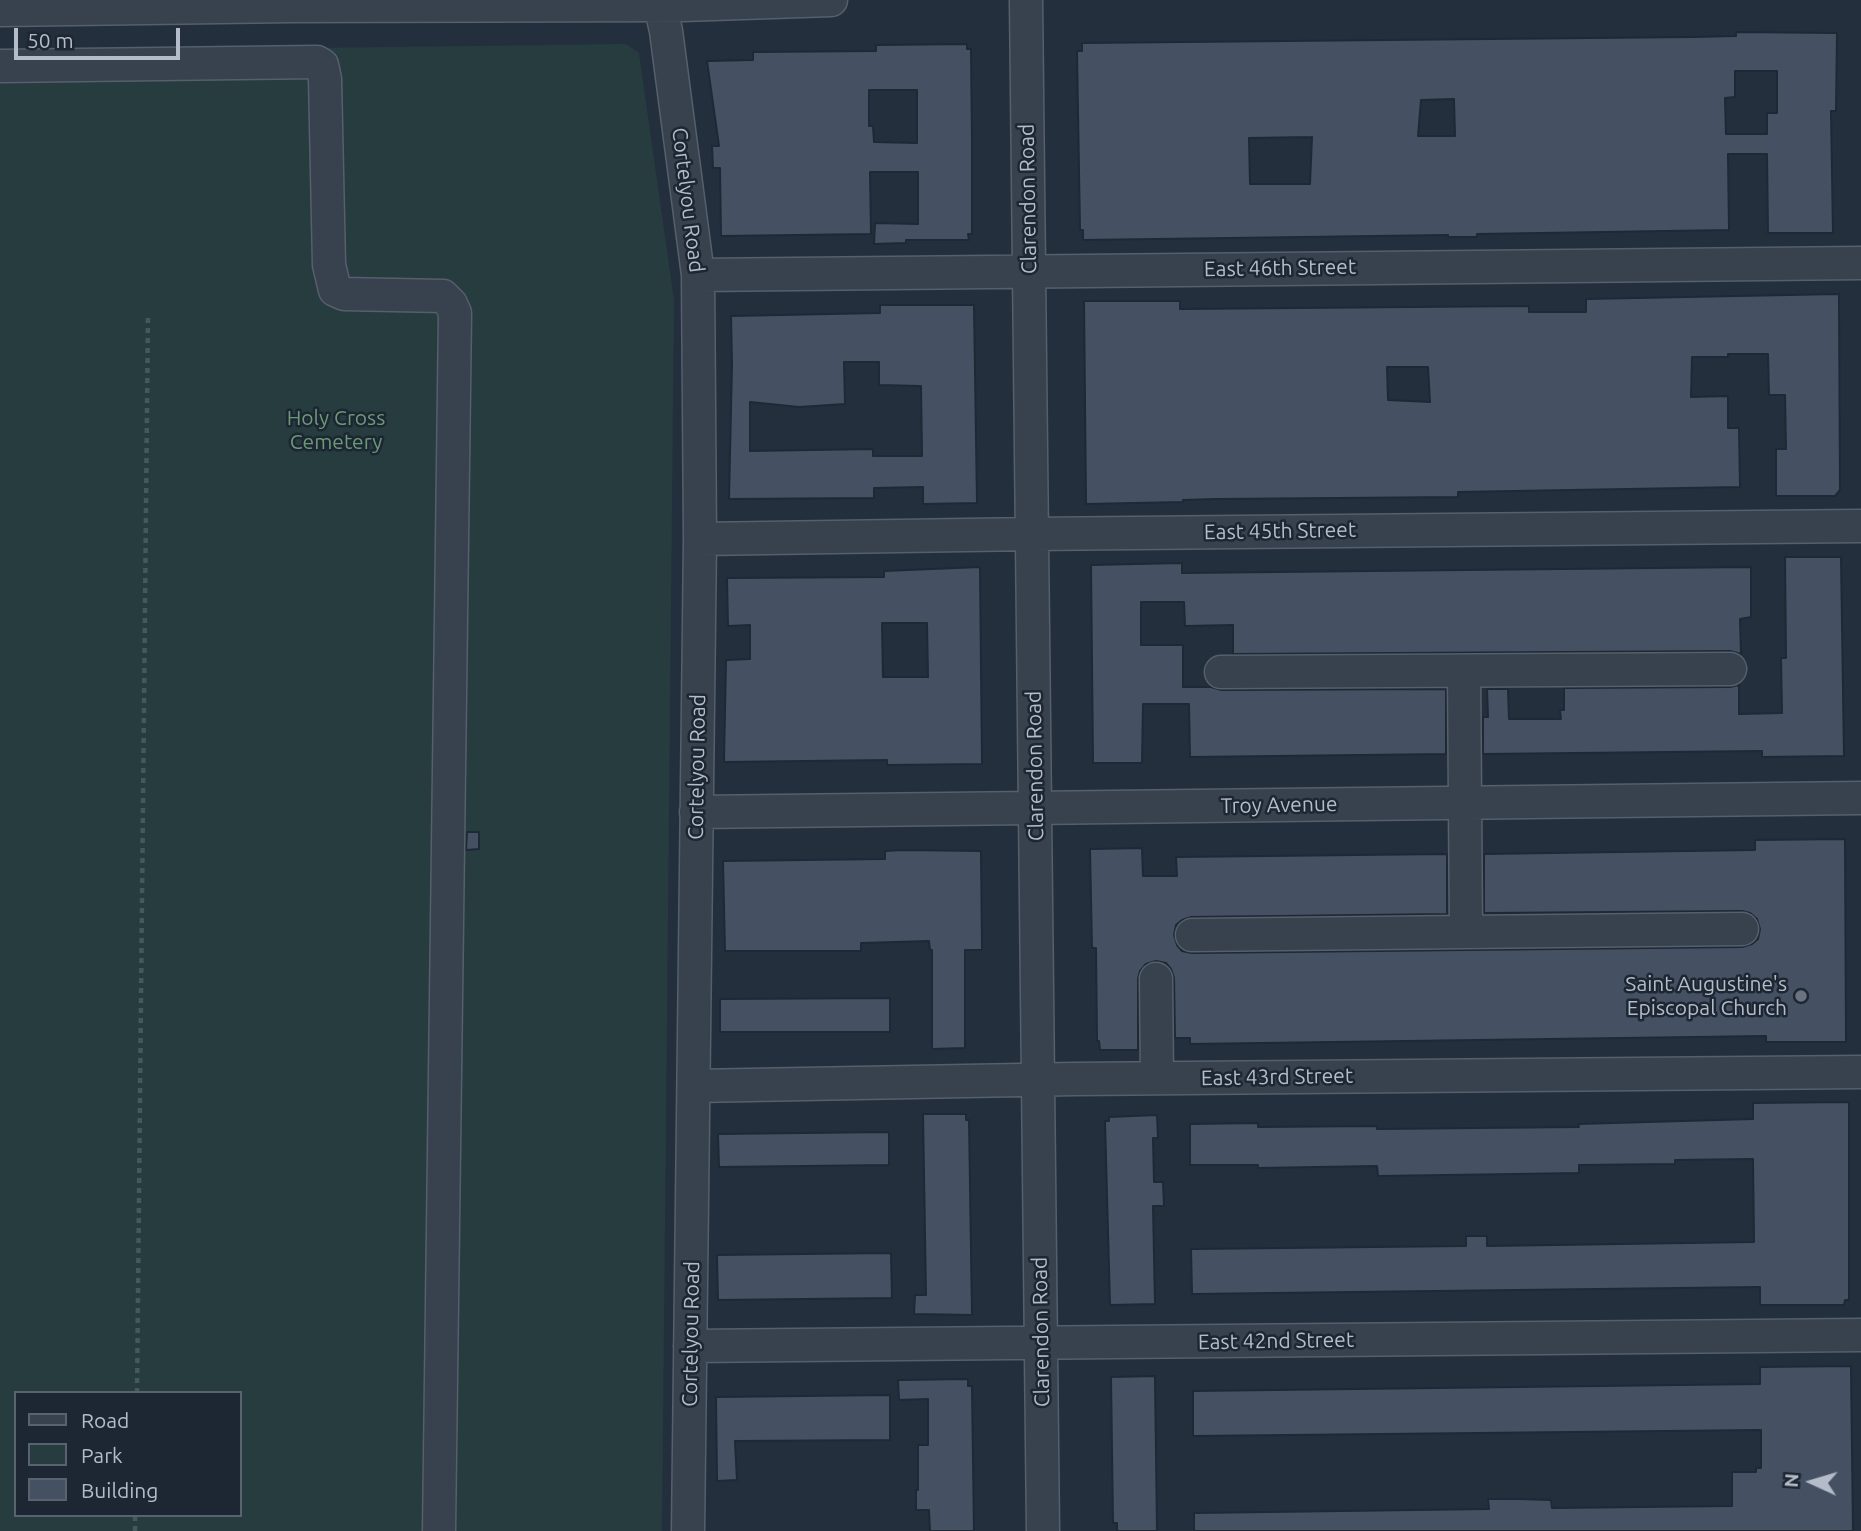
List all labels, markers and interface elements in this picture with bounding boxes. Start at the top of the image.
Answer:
scale bar [18,14,184,58]
text: 50 m [27,28,74,52]
street label: Clarendon Road [1014,124,1042,274]
street label: Cortelyou Road [667,126,709,274]
street label: East 46th Street [1204,254,1356,282]
park label: Holy Cross Cemetery [287,405,385,455]
street label: East 45th Street [1204,517,1356,545]
street label: Clarendon Road [1021,691,1049,841]
street label: Cortelyou Road [683,694,711,840]
street label: Troy Avenue [1220,791,1338,819]
place label: Saint Augustine's Episcopal Church [1625,971,1787,1021]
marker: Saint Augustine's Episcopal Church [1793,988,1809,1004]
street label: East 43rd Street [1201,1063,1353,1091]
street label: Clarendon Road [1027,1257,1055,1407]
street label: Cortelyou Road [677,1261,705,1407]
street label: East 42nd Street [1198,1327,1354,1355]
legend [14,1391,242,1517]
text: Road [81,1408,129,1432]
text: Park [81,1443,123,1467]
north arrow [1777,1447,1847,1517]
text: N [1780,1473,1803,1488]
text: Building [81,1478,158,1502]

